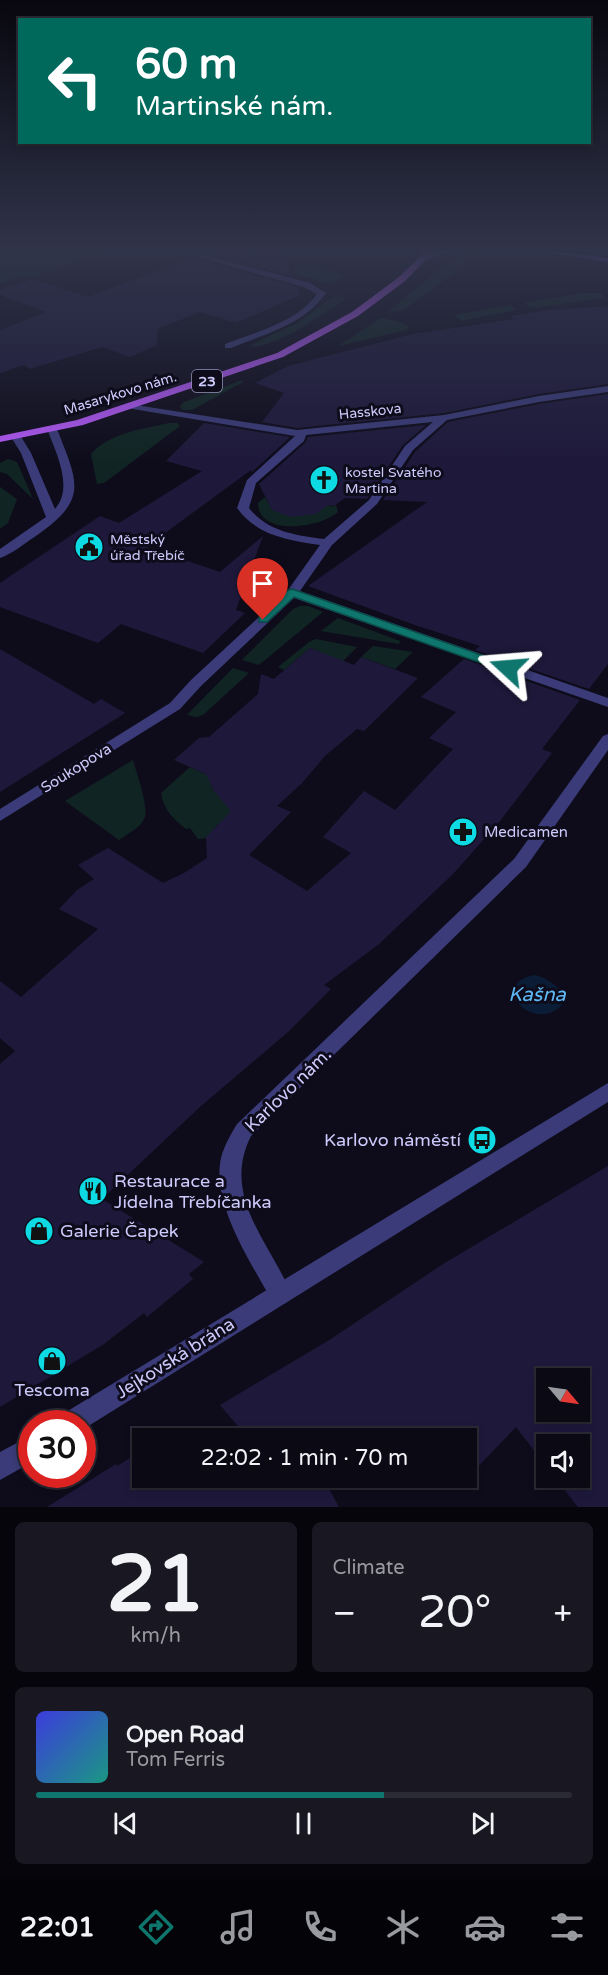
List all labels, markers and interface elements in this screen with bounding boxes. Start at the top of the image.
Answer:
text: 60 m [135,39,237,90]
icon: left [36,42,114,120]
text: Martinské nám. [135,90,333,123]
street label: Masarykovo nám. [62,368,179,419]
road number: 23 [192,370,222,392]
street label: Hasskova [338,400,402,423]
church icon: kostel Svatého Martina [308,464,340,496]
place label: kostel Svatého Martina [345,464,441,497]
public building icon: Městský úřad Třebíč [73,531,105,563]
place label: Městský úřad Třebíč [110,531,185,564]
pin [237,558,288,620]
icon: arrive [246,567,279,600]
position arrow [476,636,540,700]
street label: Soukopova [38,739,114,797]
pharmacy icon: Medicamen [447,816,479,848]
place label: Medicamen [484,823,568,841]
water label: Kašna [508,983,567,1007]
street label: Karlovo nám. [240,1043,336,1137]
bus stop icon: Karlovo náměstí [466,1124,498,1156]
place label: Karlovo náměstí [324,1129,462,1151]
place label: Restaurace a Jídelna Třebíčanka [114,1170,272,1213]
restaurant icon: Restaurace a Jídelna Třebíčanka [77,1175,109,1207]
shop icon: Galerie Čapek [23,1215,55,1247]
place label: Galerie Čapek [60,1220,179,1242]
street label: Jejkovská brána [112,1313,238,1403]
shop icon: Tescoma [36,1345,68,1377]
north arrow [536,1368,590,1422]
map controls [536,1368,590,1488]
place label: Tescoma [14,1379,90,1401]
speed limit sign: 30 [18,1410,96,1488]
button: sound [536,1434,590,1488]
text: 22:02 · 1 min · 70 m [201,1445,408,1471]
text: 21 [107,1538,205,1632]
text: Climate [333,1556,405,1580]
text: 20° [418,1586,491,1640]
text: − [333,1594,356,1633]
text: + [553,1594,572,1633]
text: km/h [131,1624,181,1648]
text: Open Road [126,1722,244,1748]
text: Tom Ferris [126,1748,225,1772]
icon: previous [109,1807,142,1840]
icon: pause [287,1807,320,1840]
icon: next [466,1807,499,1840]
icon: directions [135,1906,177,1948]
icon: music [217,1906,259,1948]
icon: phone [299,1906,341,1948]
icon: climate [382,1906,424,1948]
icon: car [464,1906,506,1948]
icon: filters [546,1906,588,1948]
text: 22:01 [20,1911,95,1944]

